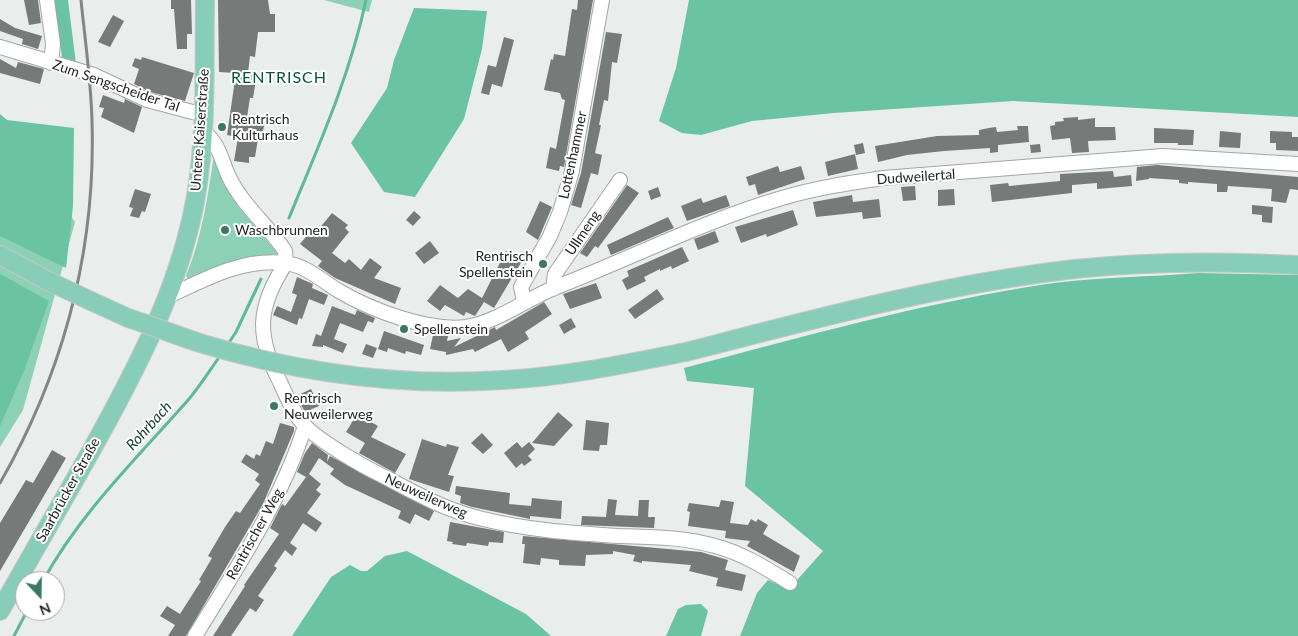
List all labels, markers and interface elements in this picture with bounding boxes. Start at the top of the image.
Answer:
street label: Zum Sengscheider Tal [50,56,182,116]
street label: Untere Kaiserstraße [187,68,213,192]
district label: RENTRISCH [230,68,328,88]
street label: Lottenhammer [555,109,591,201]
place label: Rentrisch Kulturhaus [232,111,299,144]
marker: Rentrisch Kulturhaus [216,121,228,133]
street label: Dudweilertal [876,166,956,188]
street label: Ullmeng [562,207,604,259]
place label: Waschbrunnen [235,222,328,238]
marker: Waschbrunnen [219,224,231,236]
place label: Rentrisch Spellenstein [459,248,533,280]
marker: Rentrisch Spellenstein [537,258,549,270]
place label: Spellenstein [414,321,488,337]
marker: Spellenstein [398,323,410,335]
place label: Rentrisch Neuweilerweg [284,390,373,422]
water label: Rohrbach [122,398,176,454]
marker: Rentrisch Neuweilerweg [268,400,280,412]
street label: Saarbrücker Straße [32,435,104,545]
street label: Neuweilerweg [382,470,470,522]
street label: Rentrischer Weg [223,485,287,583]
north arrow [15,571,65,621]
text: N [37,600,53,619]

